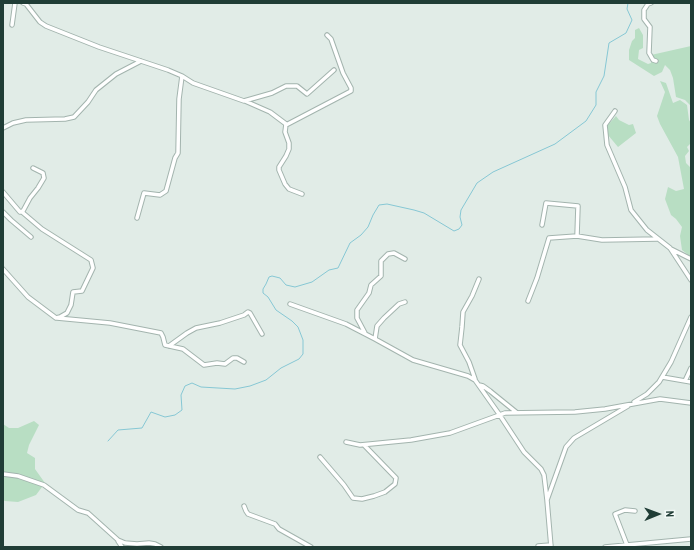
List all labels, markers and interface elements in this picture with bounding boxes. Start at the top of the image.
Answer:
north arrow [638,494,678,534]
text: N [663,511,677,517]

